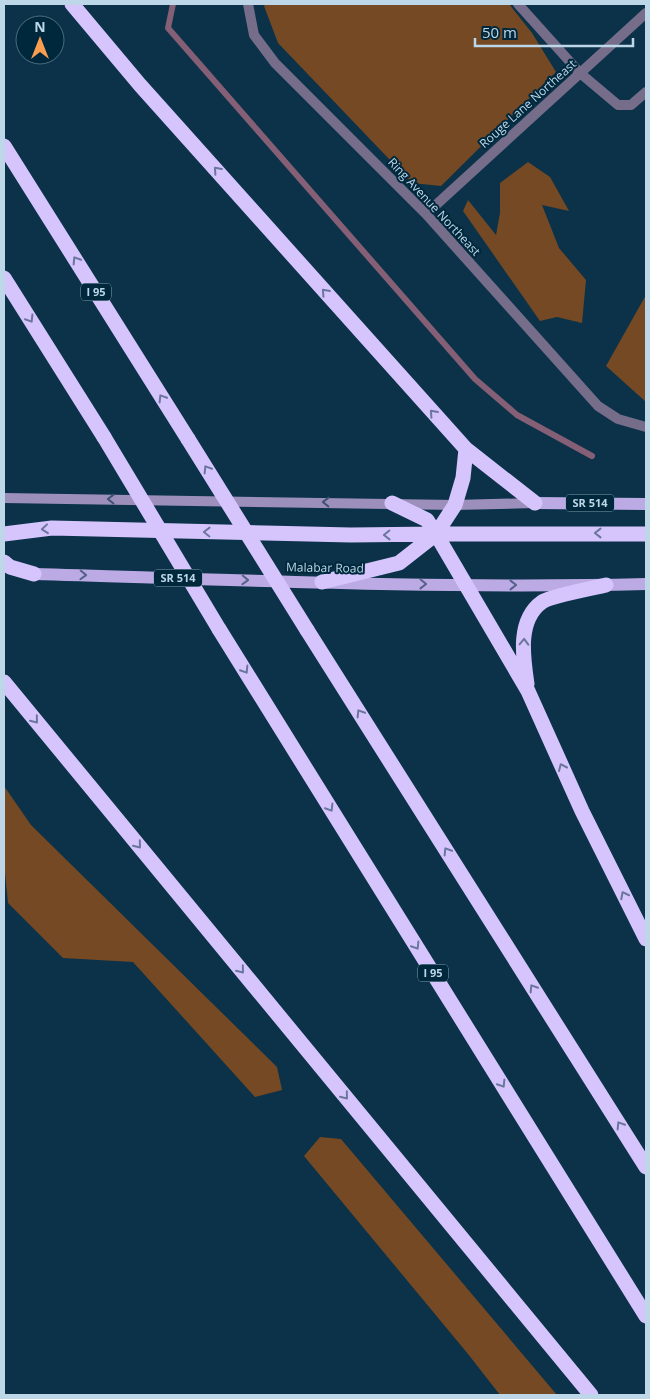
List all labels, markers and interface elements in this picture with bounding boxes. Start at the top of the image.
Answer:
north arrow [15,15,65,65]
scale bar [475,15,632,47]
text: N [34,17,46,36]
text: 50 m [482,22,517,42]
street label: Rouge Lane Northeast [476,56,580,152]
street label: Ring Avenue Northeast [384,154,484,259]
one-way arrow [214,167,223,176]
one-way arrow [72,256,82,265]
road number: I 95 [81,284,111,300]
one-way arrow [322,288,331,297]
one-way arrow [23,314,33,323]
one-way arrow [159,394,169,403]
one-way arrow [430,409,439,418]
one-way arrow [204,466,214,475]
one-way arrow [107,494,115,505]
road number: SR 514 [566,494,614,512]
one-way arrow [322,497,330,507]
one-way arrow [41,523,49,534]
one-way arrow [203,526,211,537]
one-way arrow [593,528,601,538]
one-way arrow [383,529,391,540]
street label: Malabar Road [286,558,364,577]
one-way arrow [79,570,87,580]
road number: SR 514 [154,570,202,586]
one-way arrow [242,575,249,585]
one-way arrow [420,579,427,589]
one-way arrow [510,580,518,590]
one-way arrow [519,638,529,646]
one-way arrow [238,665,248,674]
one-way arrow [356,710,366,719]
one-way arrow [29,714,38,723]
one-way arrow [558,763,568,772]
one-way arrow [324,803,334,812]
one-way arrow [132,839,141,848]
one-way arrow [443,847,453,856]
one-way arrow [620,891,630,900]
one-way arrow [410,941,420,950]
road number: I 95 [418,964,448,981]
one-way arrow [236,965,245,974]
one-way arrow [530,984,540,993]
one-way arrow [496,1079,505,1088]
one-way arrow [339,1090,347,1099]
one-way arrow [617,1122,627,1131]

